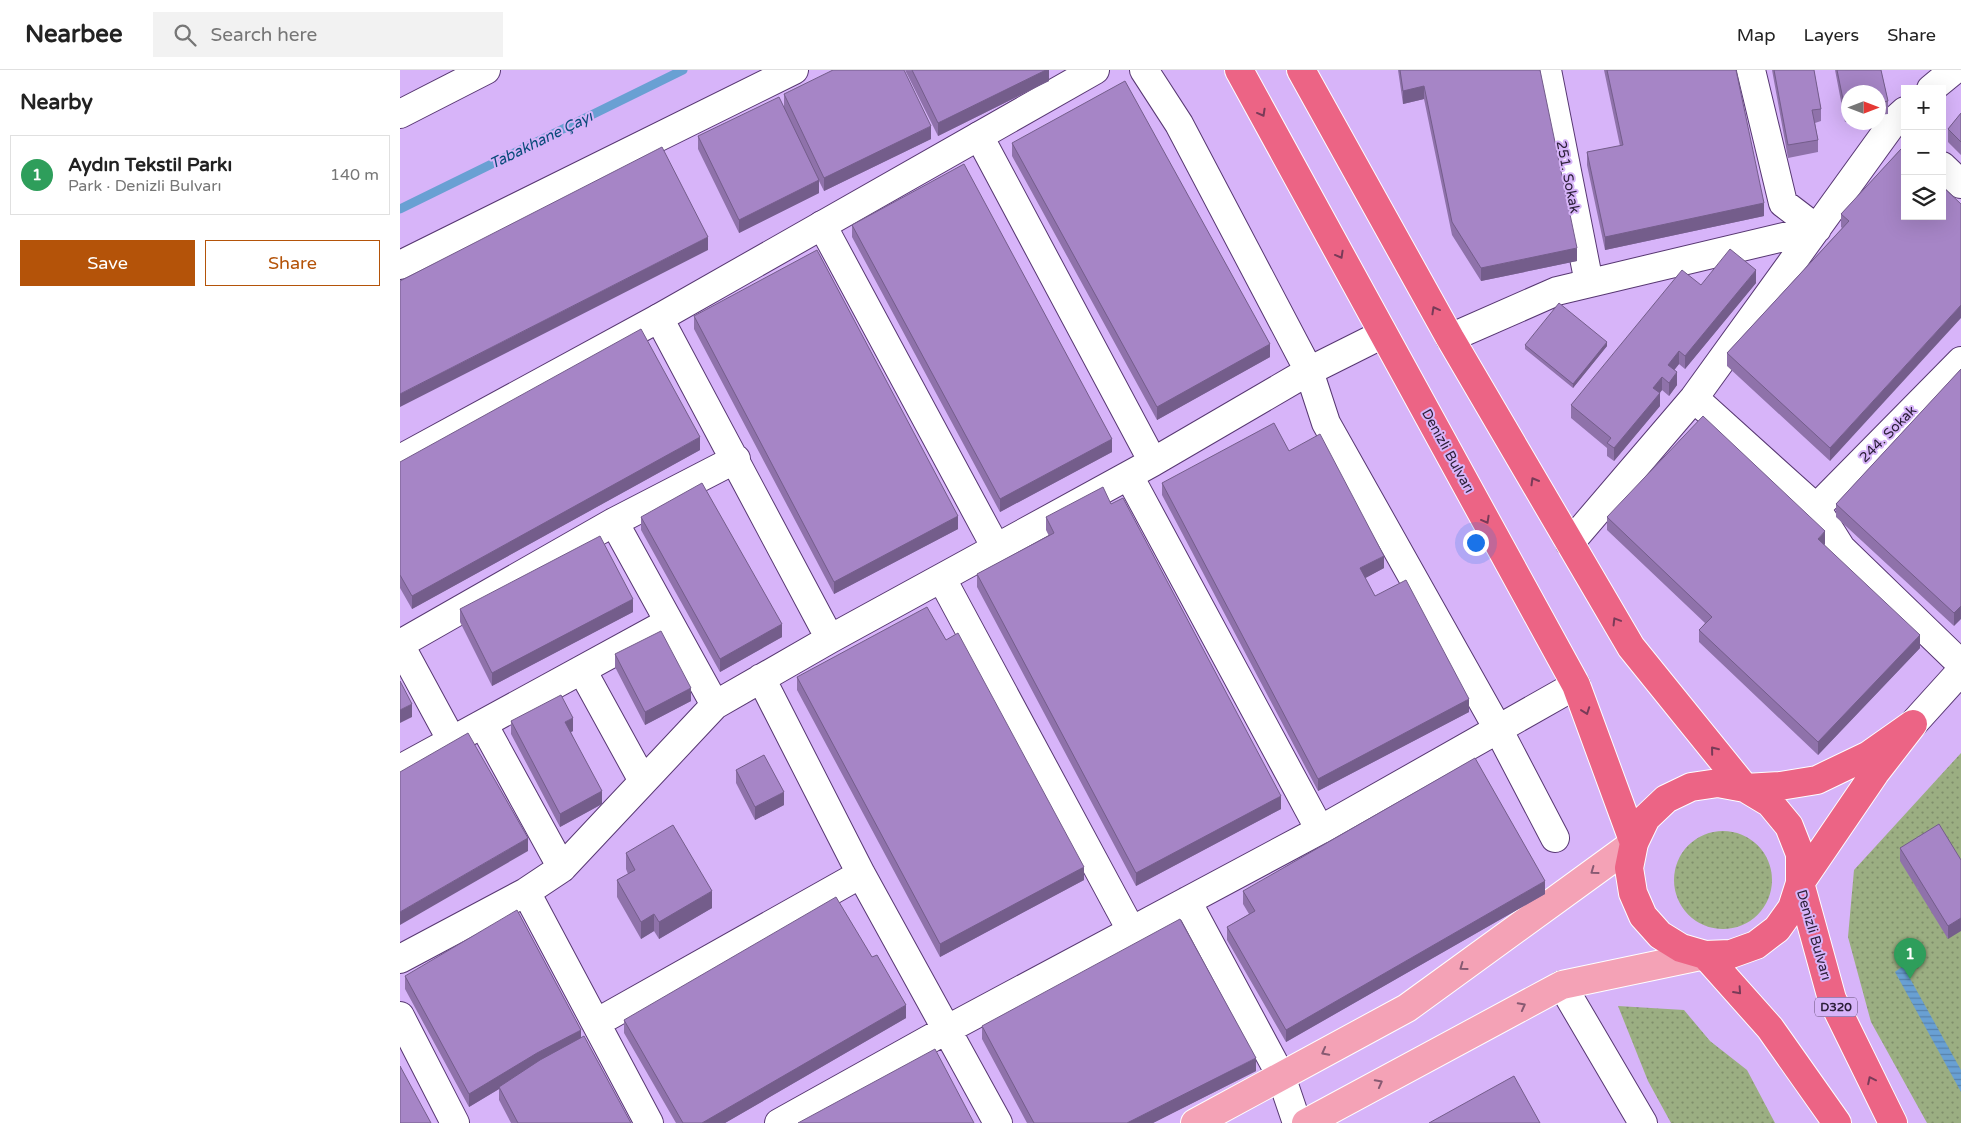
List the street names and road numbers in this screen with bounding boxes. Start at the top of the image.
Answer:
street label: 251. Sokak [1553,139,1583,215]
street label: 244. Sokak [1856,402,1920,466]
street label: Denizli Bulvarı [1418,406,1478,496]
street label: Denizli Bulvarı [1793,888,1835,982]
road number: D320 [1815,998,1857,1016]

